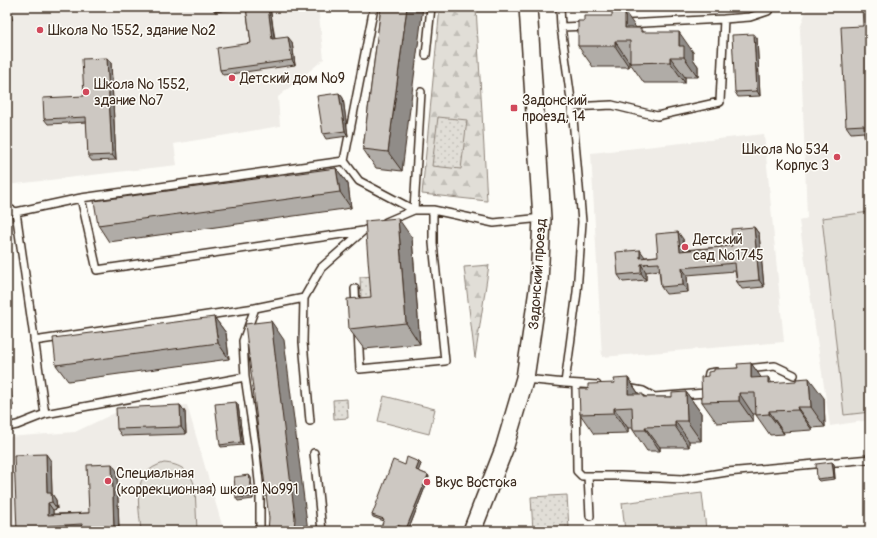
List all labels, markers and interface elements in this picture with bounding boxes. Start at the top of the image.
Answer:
place label: Школа № 1552, здание №2 [48,22,216,39]
marker: Школа № 1552, здание №2 [35,25,45,35]
place label: Детский дом №9 [239,70,345,87]
marker: Детский дом №9 [227,73,237,83]
place label: Школа № 1552, здание №7 [94,76,189,109]
marker: Школа № 1552, здание №7 [81,87,91,97]
place label: Задонский проезд, 14 [522,92,587,125]
marker: Задонский проезд, 14 [509,103,519,113]
place label: Школа № 534 Корпус 3 [742,141,829,174]
marker: Школа № 534 Корпус 3 [832,152,842,162]
street label: Задонский проезд [525,217,550,330]
place label: Детский сад №1745 [692,231,764,264]
marker: Детский сад №1745 [680,242,690,252]
place label: Специальная (коррекционная) школа №991 [116,465,299,498]
place label: Вкус Востока [435,474,517,491]
marker: Специальная (коррекционная) школа №991 [103,476,113,486]
marker: Вкус Востока [422,477,432,487]

